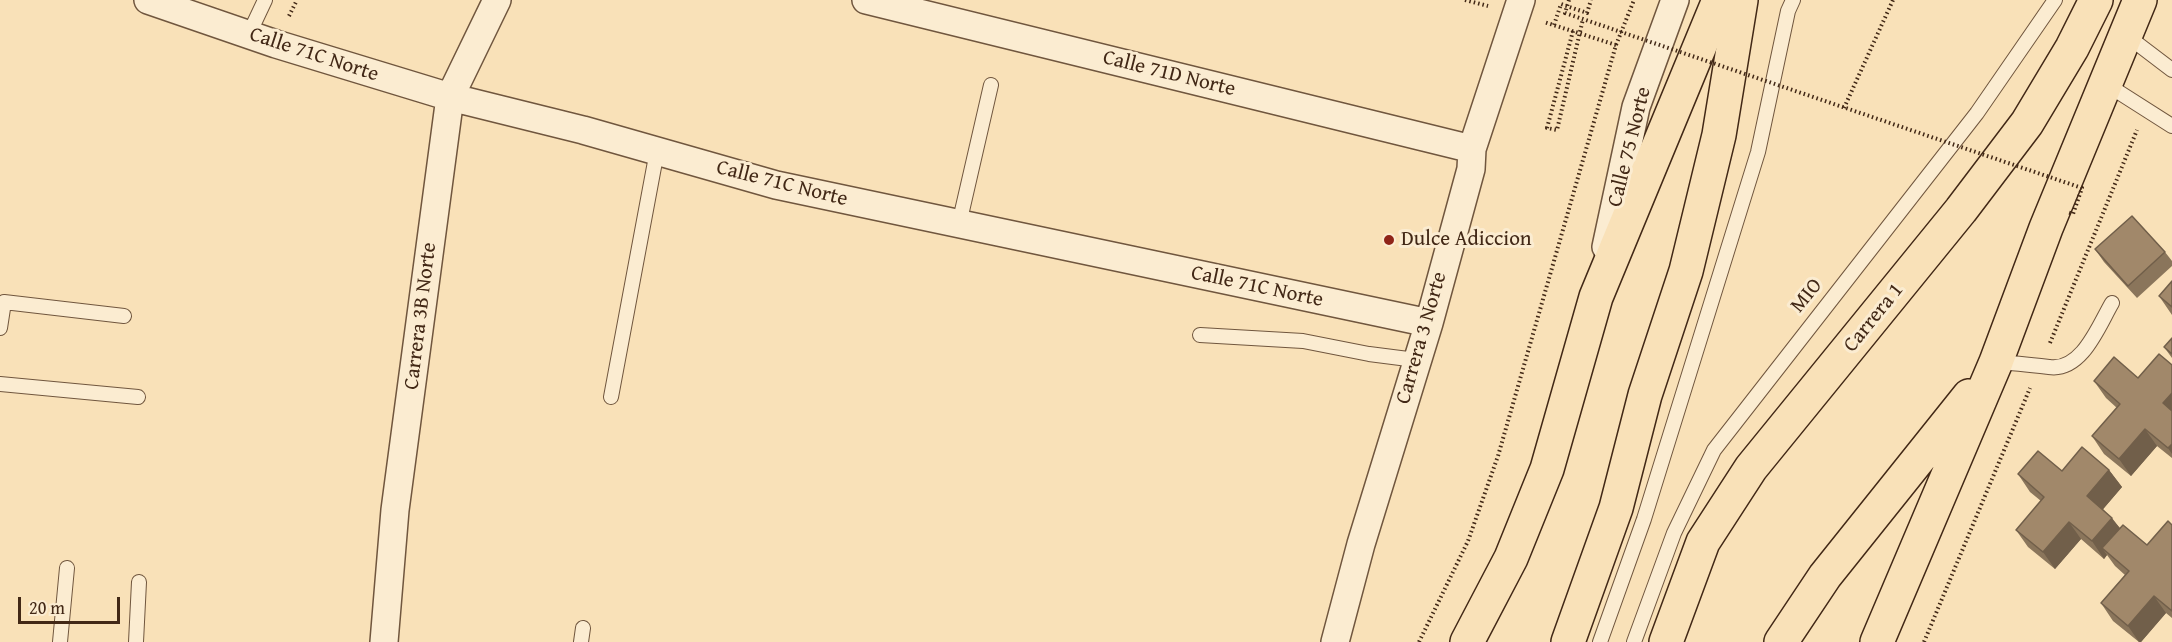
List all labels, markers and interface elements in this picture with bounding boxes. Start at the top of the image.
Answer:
street label: Calle 71C Norte [246,22,382,88]
street label: Calle 71D Norte [1100,45,1238,103]
street label: Calle 75 Norte [1603,84,1657,210]
street label: Calle 71C Norte [714,156,850,212]
place label: Dulce Adiccion [1401,227,1532,253]
marker: Dulce Adiccion [1382,233,1396,247]
street label: Carrera 3B Norte [399,241,443,391]
street label: Calle 71C Norte [1189,261,1325,313]
street label: Carrera 3 Norte [1391,269,1453,407]
street label: MIO [1786,274,1828,318]
street label: Carrera 1 [1839,278,1909,358]
scale bar [21,585,123,623]
text: 20 m [29,594,65,621]

